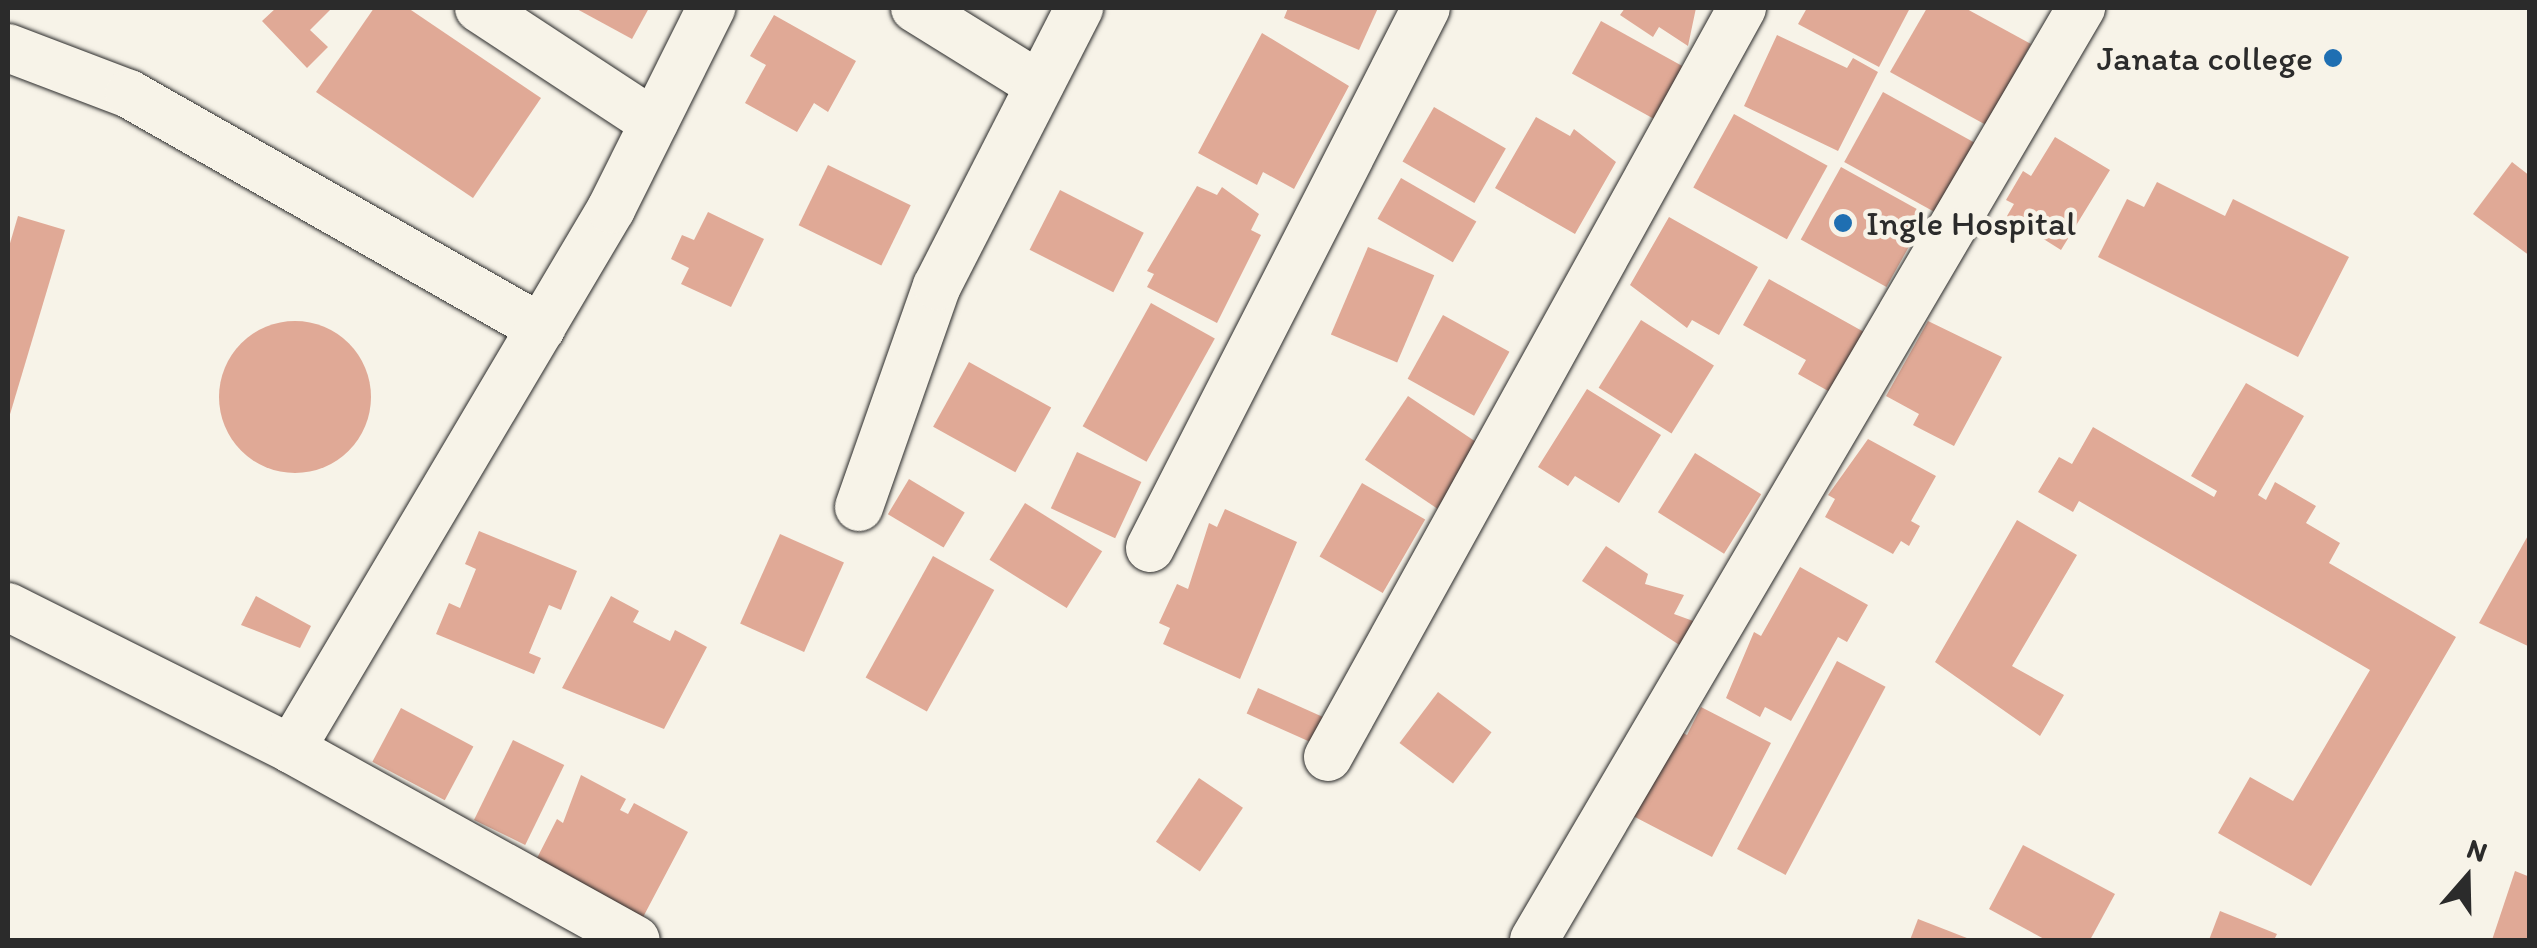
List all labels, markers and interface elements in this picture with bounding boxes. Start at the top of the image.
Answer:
place label: Janata college [2097,37,2313,79]
marker: Janata college [2322,47,2344,69]
place label: Ingle Hospital [1866,202,2076,244]
marker: Ingle Hospital [1830,210,1856,236]
north arrow [2417,828,2517,928]
text: N [2463,831,2492,869]

